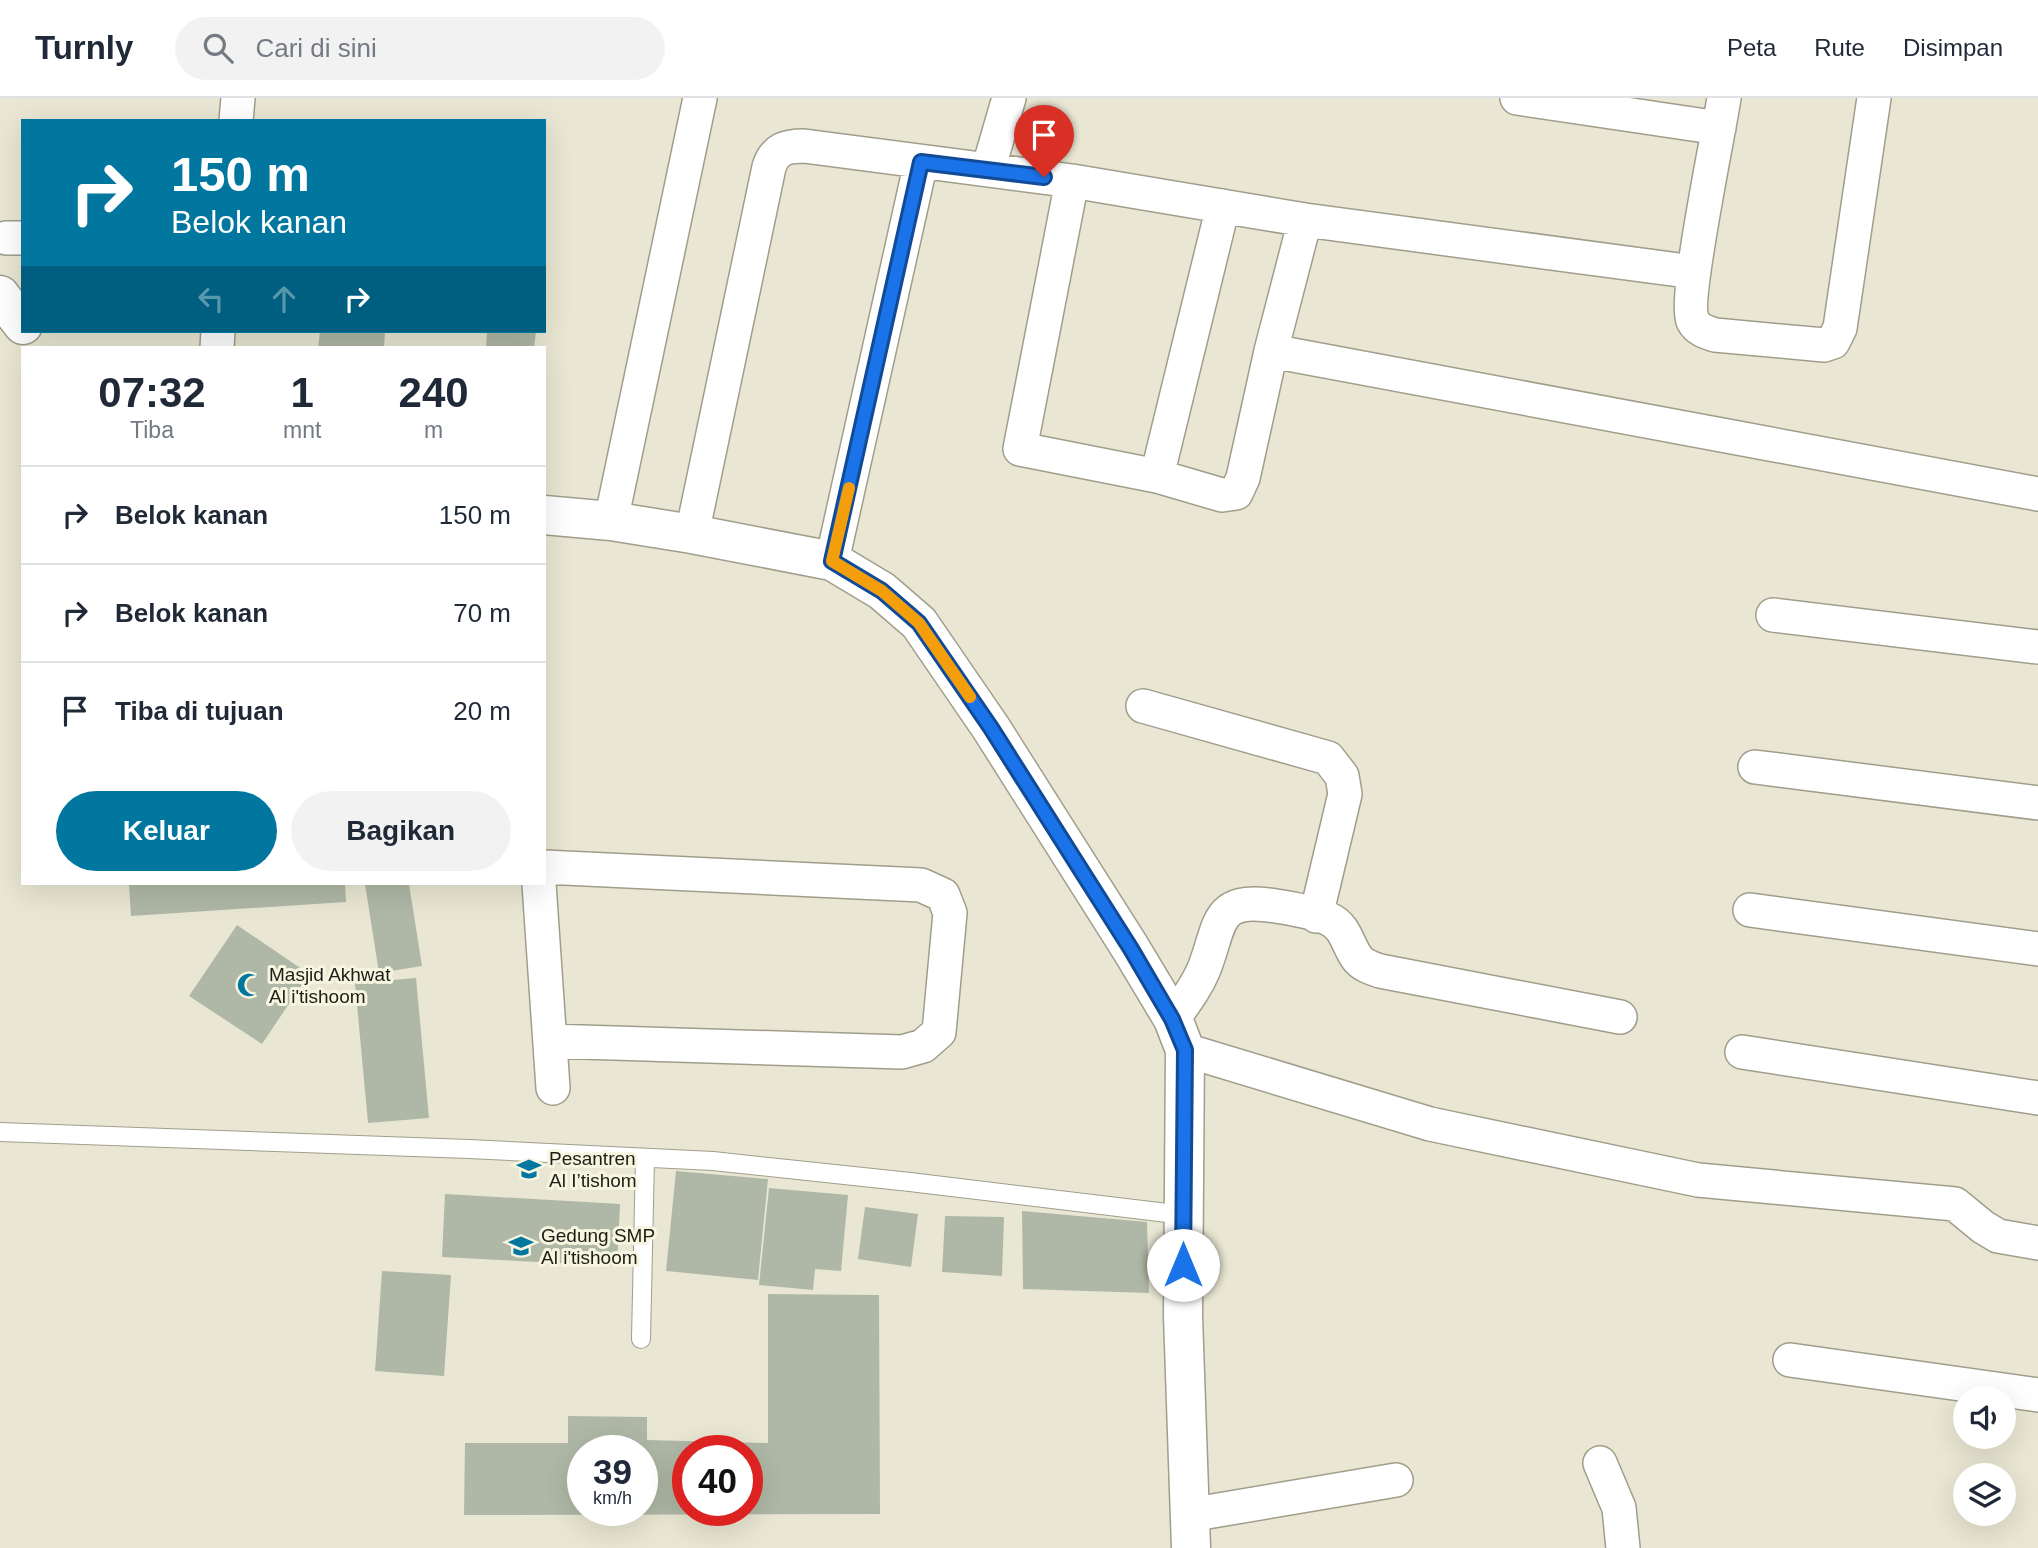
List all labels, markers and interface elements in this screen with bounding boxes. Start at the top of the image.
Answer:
search box [175,17,665,80]
text: Turnly [35,29,133,66]
icon: search [199,29,237,67]
text: Cari di sini [255,33,377,63]
text: Peta [1727,34,1776,61]
text: Rute [1814,34,1865,61]
text: Disimpan [1903,34,2003,61]
pin [1014,105,1074,177]
icon: arrive [1025,116,1063,154]
icon: right [56,147,147,238]
text: 150 m [171,147,310,201]
text: Belok kanan [171,204,347,240]
icon: left [192,280,230,318]
icon: ahead [265,280,303,318]
icon: right [338,280,376,318]
text: 07:32 [98,369,206,416]
text: 1 [290,369,314,416]
text: 240 [399,369,469,416]
text: Tiba [130,417,174,443]
text: mnt [283,417,321,443]
text: m [424,417,443,443]
icon: right [56,496,94,534]
text: Belok kanan [115,500,268,530]
text: 150 m [439,500,511,530]
icon: right [56,594,94,632]
text: Belok kanan [115,598,268,628]
text: 70 m [453,598,511,628]
icon: arrive [56,692,94,730]
text: Tiba di tujuan [115,696,284,726]
text: 20 m [453,696,511,726]
button: Keluar [56,791,277,871]
button: Bagikan [291,791,511,871]
place label: Masjid Akhwat Al i'tishoom [269,964,391,1007]
mosque icon: Masjid Akhwat Al i'tishoom [235,971,263,999]
place label: Pesantren Al I’tishom [549,1148,637,1191]
school or university icon: Pesantren Al I’tishom [515,1155,543,1183]
place label: Gedung SMP Al i'tishoom [541,1225,655,1268]
position arrow [1146,1228,1220,1302]
school or university icon: Gedung SMP Al i'tishoom [507,1232,535,1260]
map controls [1953,1386,2016,1526]
button: sound [1953,1386,2016,1449]
speed limit sign: 40 [672,1435,763,1526]
text: 39 [593,1452,632,1491]
button: layers [1953,1463,2016,1526]
text: km/h [593,1488,632,1508]

